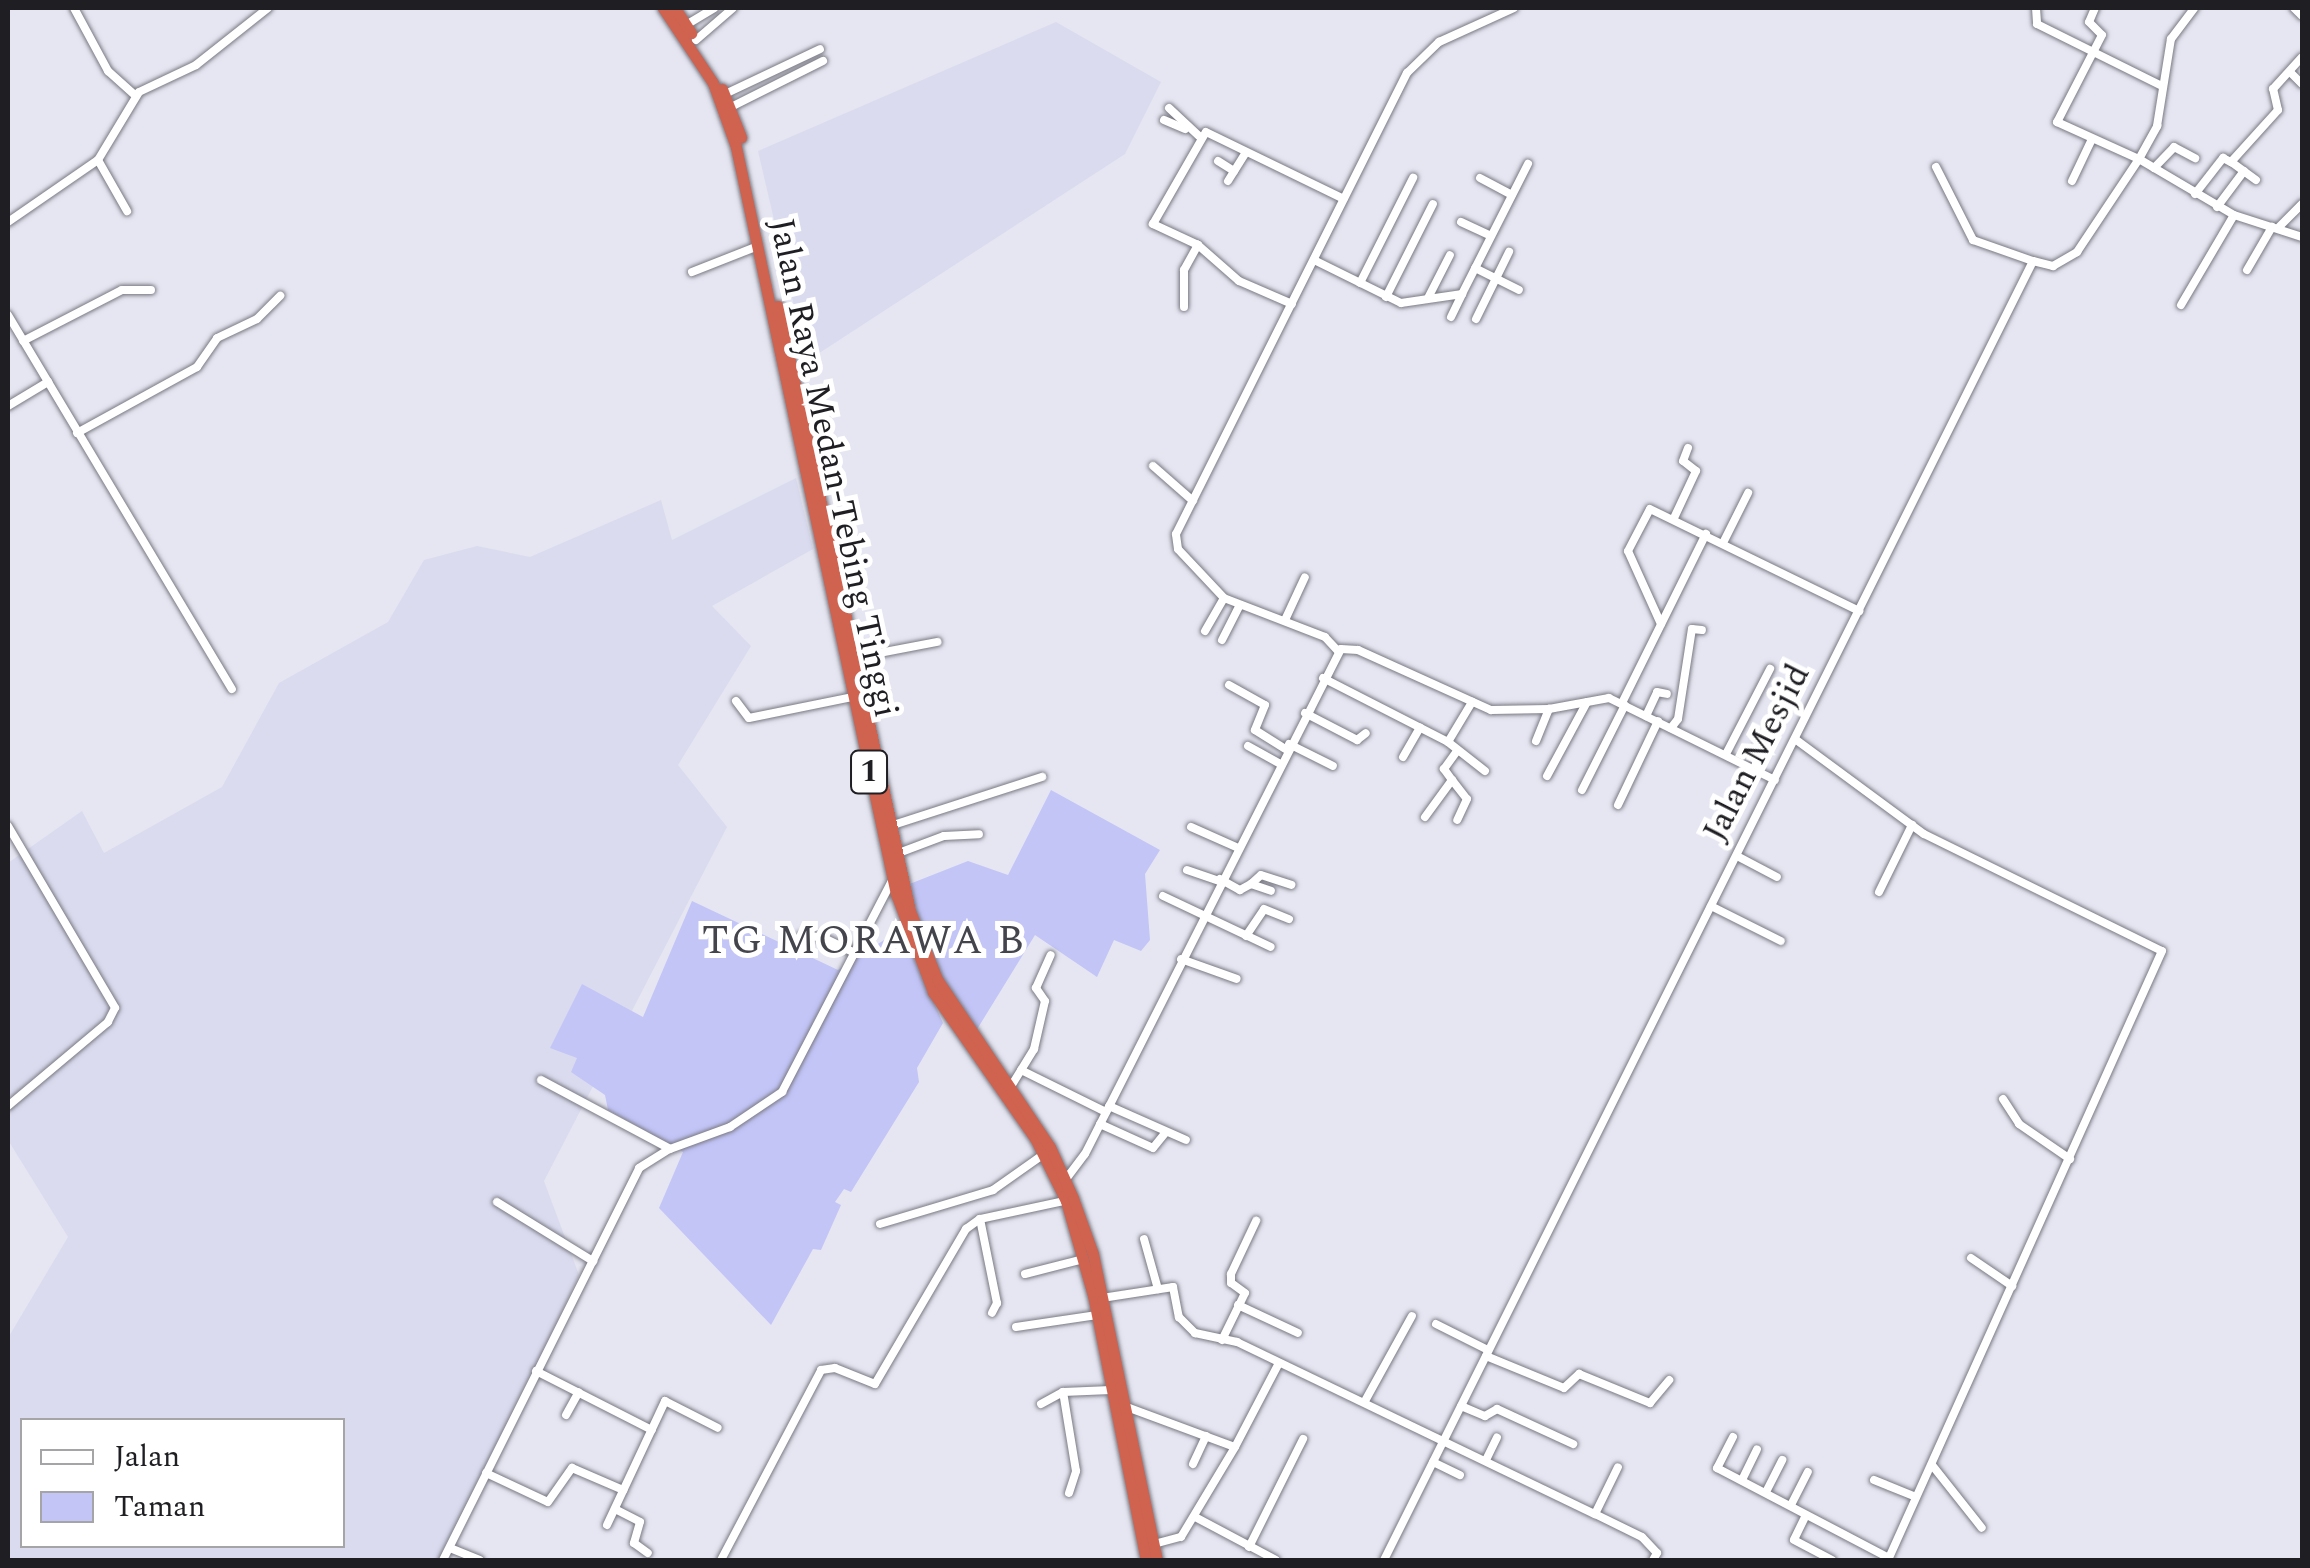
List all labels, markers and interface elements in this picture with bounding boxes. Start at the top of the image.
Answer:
street label: Jalan Raya Medan-Tebing Tinggi [760,215,906,721]
street label: Jalan Mesjid [1694,657,1820,849]
road number: 1 [849,745,889,799]
district label: TG MORAWA B [702,918,1026,966]
legend [20,1418,345,1548]
text: Jalan [114,1434,180,1480]
text: Taman [114,1484,205,1530]

